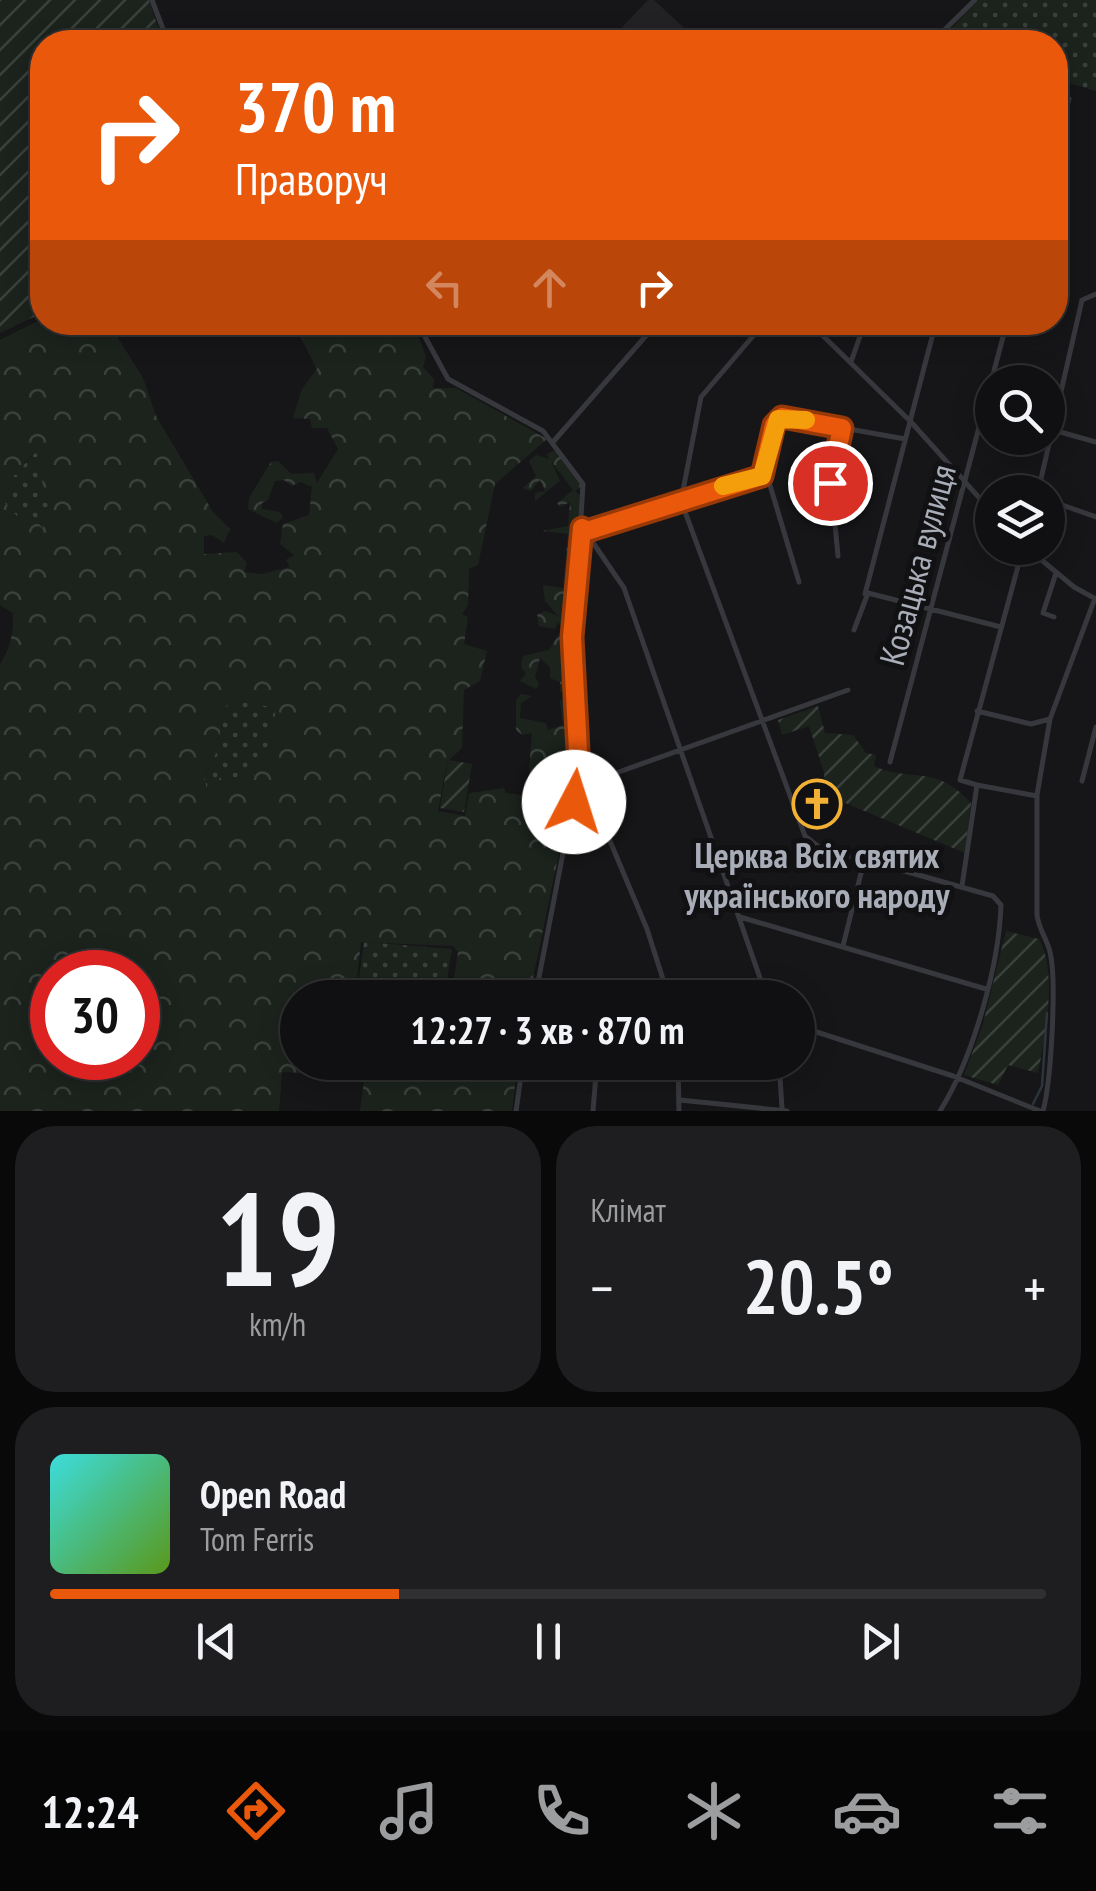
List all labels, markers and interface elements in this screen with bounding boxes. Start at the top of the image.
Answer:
text: 370 m [235,61,396,151]
icon: right [70,70,200,200]
text: Праворуч [235,149,388,207]
icon: left [417,260,472,315]
icon: ahead [522,260,577,315]
icon: right [627,260,682,315]
map controls [975,365,1065,565]
button: search [975,365,1065,455]
pin [788,441,873,526]
icon: arrive [803,456,858,511]
street label: Козацька вулиця [868,459,966,670]
button: layers [975,475,1065,565]
position arrow [522,750,626,854]
church icon: Церква Всіх святих українського народу [791,778,843,830]
place label: Церква Всіх святих українського народу [684,832,950,918]
speed limit sign: 30 [30,950,160,1080]
text: 12:27 · 3 хв · 870 m [411,1005,684,1054]
text: 19 [216,1154,340,1322]
text: Клімат [591,1189,666,1231]
text: 20.5° [743,1238,894,1335]
text: − [591,1252,613,1323]
text: + [1023,1252,1046,1323]
text: km/h [249,1303,306,1345]
text: Open Road [200,1469,346,1518]
text: Tom Ferris [200,1518,314,1560]
icon: previous [189,1614,244,1669]
icon: pause [521,1614,576,1669]
icon: next [853,1614,908,1669]
icon: directions [221,1776,291,1846]
icon: music [374,1776,444,1846]
icon: phone [527,1776,597,1846]
icon: climate [679,1776,749,1846]
icon: car [832,1776,902,1846]
icon: filters [985,1776,1055,1846]
text: 12:24 [41,1782,139,1840]

